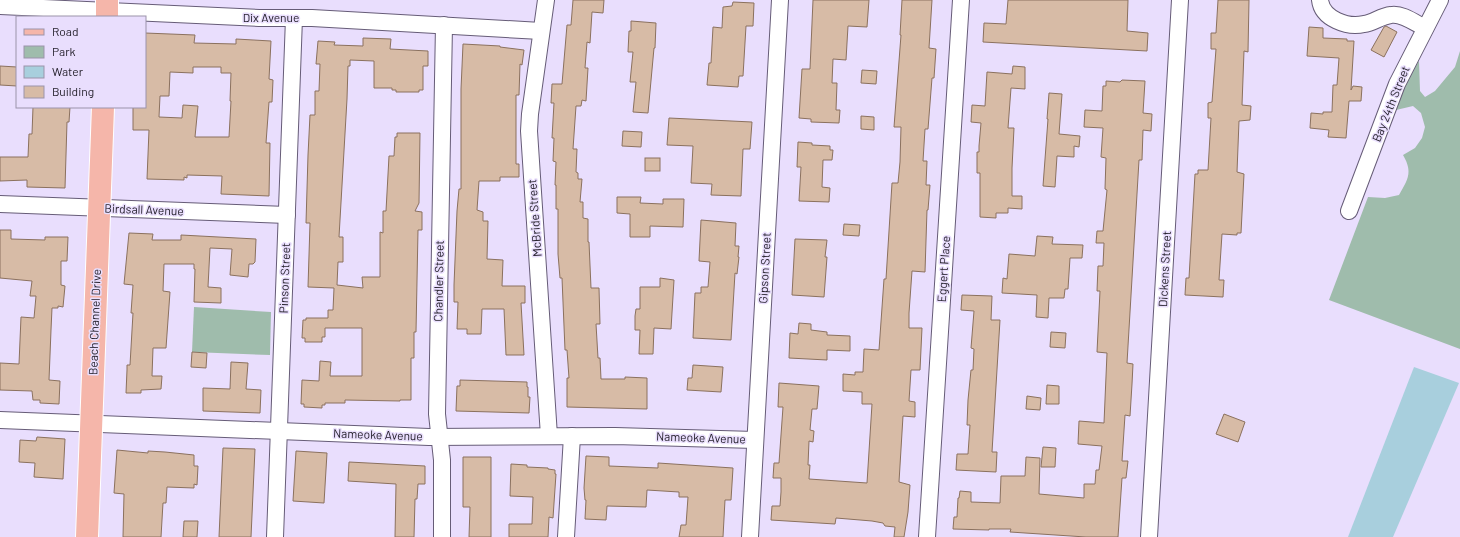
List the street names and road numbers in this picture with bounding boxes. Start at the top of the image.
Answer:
street label: Dix Avenue [243,10,299,24]
street label: Bay 24th Street [1369,64,1412,144]
street label: McBride Street [524,179,544,257]
street label: Birdsall Avenue [104,201,184,217]
street label: Dickens Street [1155,230,1173,307]
street label: Gipson Street [755,232,773,304]
street label: Eggert Place [934,235,952,303]
street label: Chandler Street [430,240,446,322]
street label: Pinson Street [276,242,292,313]
street label: Beach Channel Drive [85,269,103,375]
street label: Nameoke Avenue [333,425,423,443]
street label: Nameoke Avenue [656,428,746,446]

